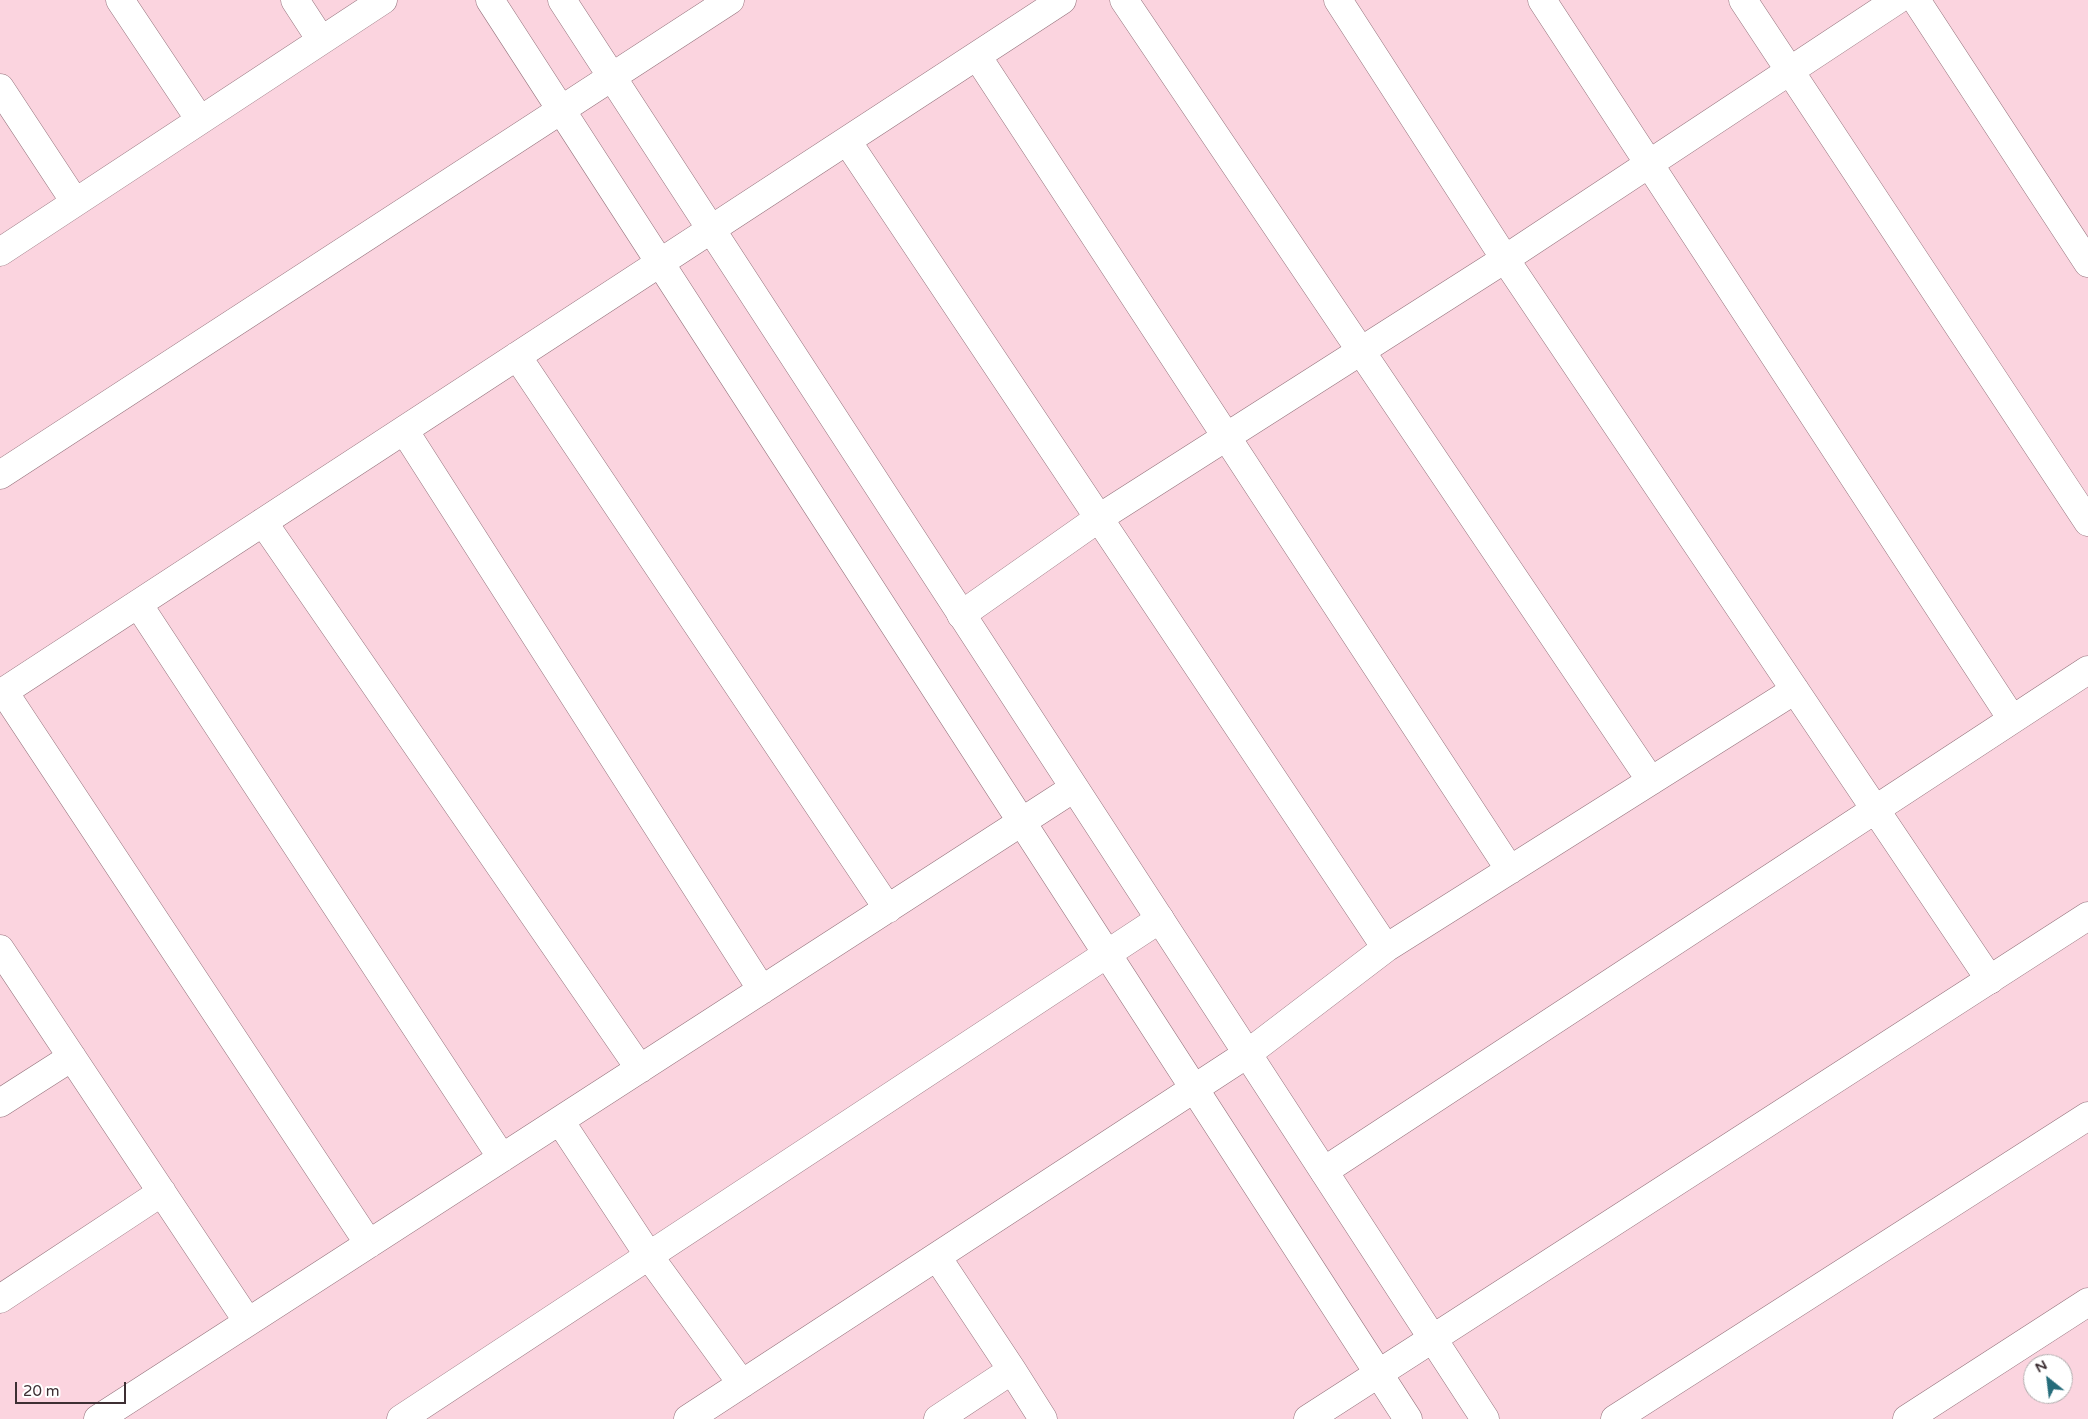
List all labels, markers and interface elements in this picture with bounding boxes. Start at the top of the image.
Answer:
north arrow [2023,1354,2073,1404]
text: N [2032,1356,2050,1376]
scale bar [18,1372,129,1404]
text: 20 m [23,1382,60,1400]

